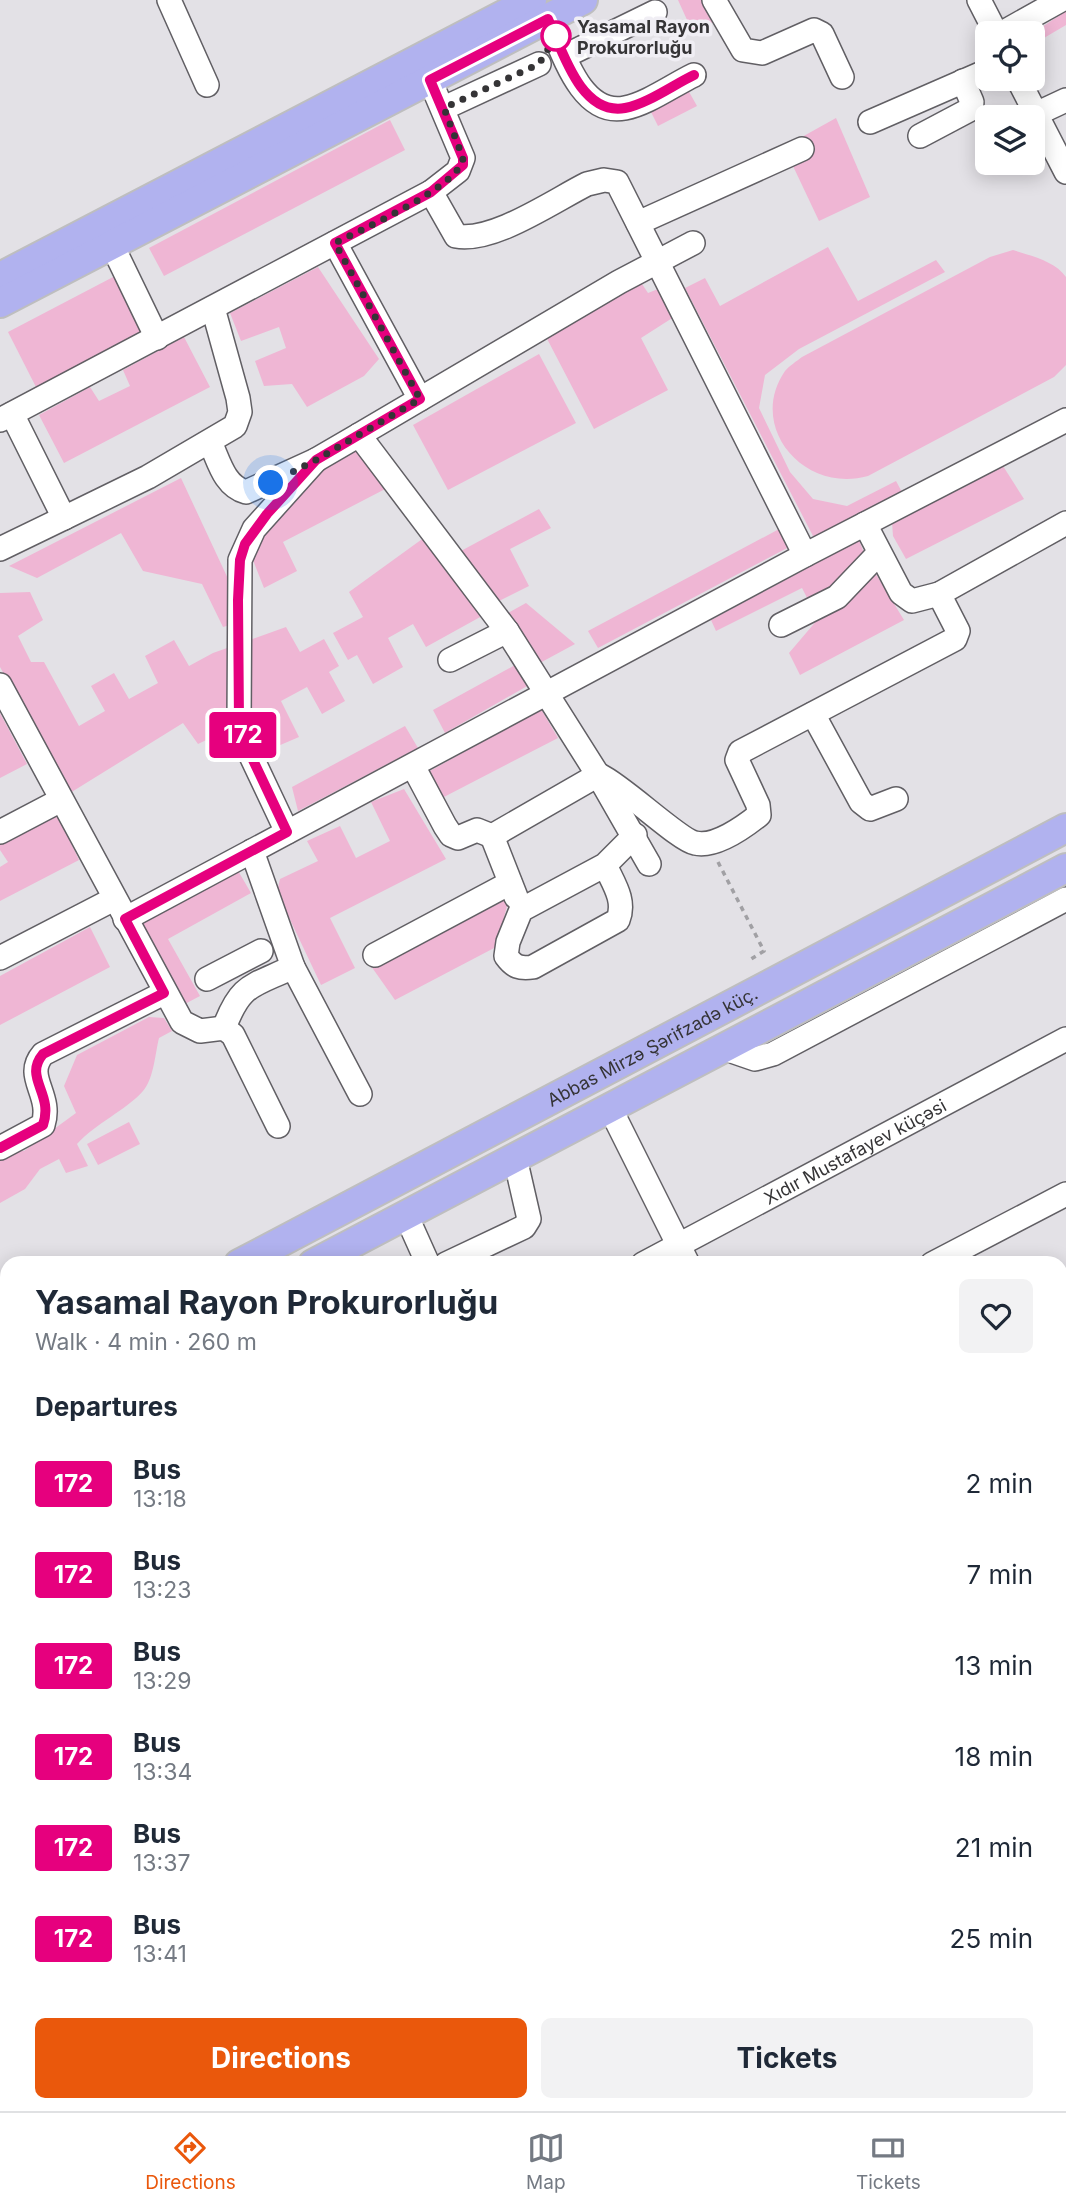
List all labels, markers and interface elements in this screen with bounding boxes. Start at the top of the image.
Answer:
place label: Yasamal Rayon Prokurorluğu [577,16,710,58]
marker: Yasamal Rayon Prokurorluğu [541,21,571,51]
map controls [975,21,1045,175]
button: locate [975,21,1045,91]
button: layers [975,105,1045,175]
your location [253,465,288,500]
line badge: 172 [203,712,283,758]
text: 172 [223,720,263,749]
street label: Abbas Mirzə Şərifzadə küç. [543,982,761,1110]
street label: Xıdır Mustafayev küçəsi [760,1094,949,1208]
button: heart [959,1279,1033,1353]
text: Yasamal Rayon Prokurorluğu [35,1282,498,1322]
text: Walk · 4 min · 260 m [35,1328,257,1356]
text: Departures [35,1391,178,1422]
text: Bus [133,1454,181,1485]
text: 2 min [965,1468,1033,1499]
text: 172 [54,1469,93,1498]
text: 13:18 [133,1485,187,1513]
text: Bus [133,1545,181,1576]
text: 7 min [967,1559,1033,1590]
text: 172 [54,1560,93,1589]
text: 13:23 [133,1576,191,1604]
text: Bus [133,1636,181,1667]
text: 13 min [955,1650,1033,1681]
text: 172 [54,1651,93,1680]
text: 13:29 [133,1667,191,1695]
text: Bus [133,1727,181,1758]
text: 18 min [955,1741,1033,1772]
text: 172 [54,1742,93,1771]
text: 13:34 [133,1758,192,1786]
text: Bus [133,1818,181,1849]
text: 21 min [955,1832,1033,1863]
text: 172 [54,1833,93,1862]
text: 13:37 [133,1849,190,1877]
text: Bus [133,1909,181,1940]
text: 25 min [950,1923,1033,1954]
text: 172 [54,1924,93,1953]
text: 13:41 [133,1940,187,1968]
button: Directions [35,2018,527,2098]
button: Tickets [541,2018,1033,2098]
tab: Directions [145,2129,236,2194]
tab: Map [526,2129,566,2194]
tab: Tickets [856,2129,921,2194]

